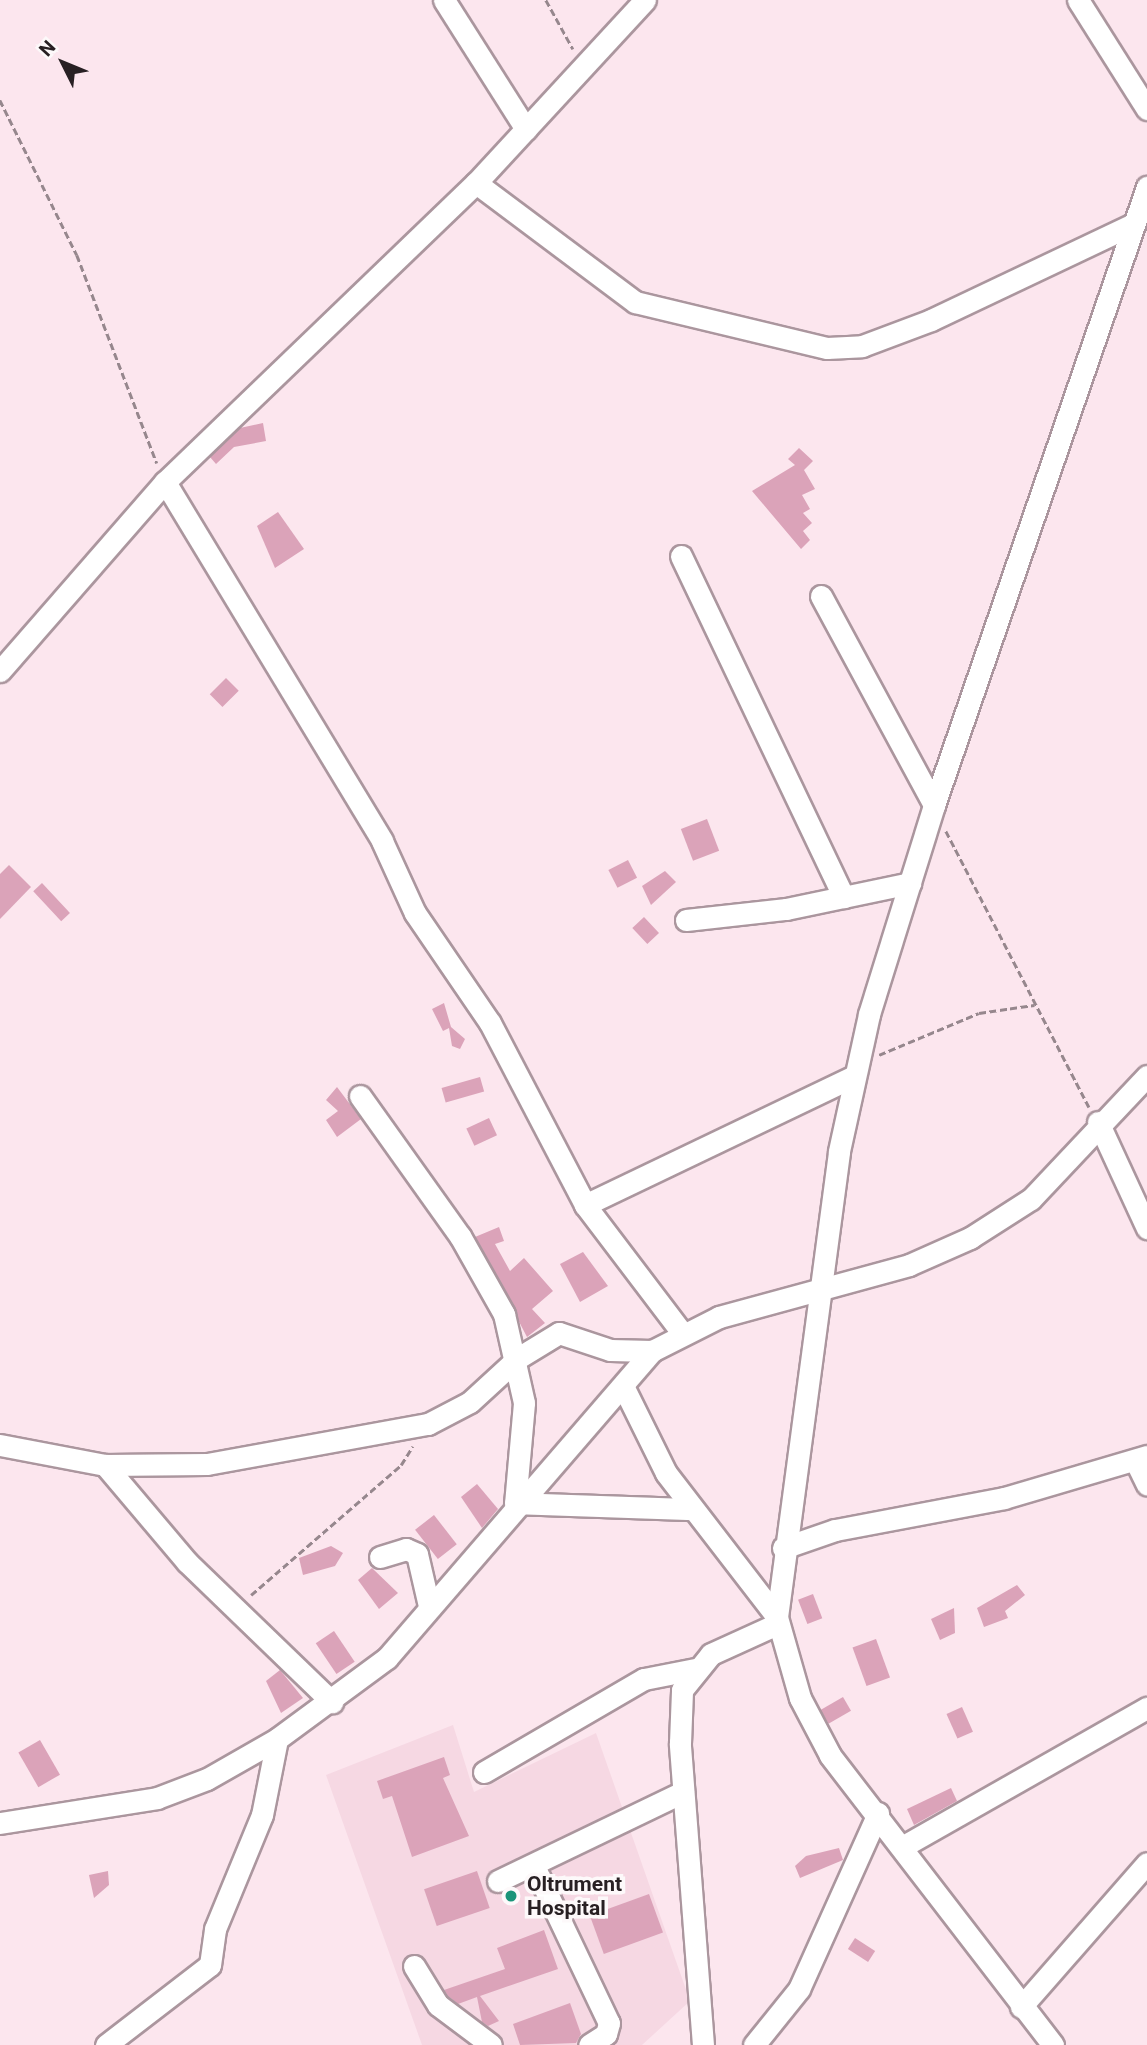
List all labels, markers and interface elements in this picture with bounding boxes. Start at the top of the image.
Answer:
north arrow [28,28,98,98]
text: N [34,36,60,61]
place label: Oltrument Hospital [527,1871,622,1921]
marker: Oltrument Hospital [501,1886,521,1906]

